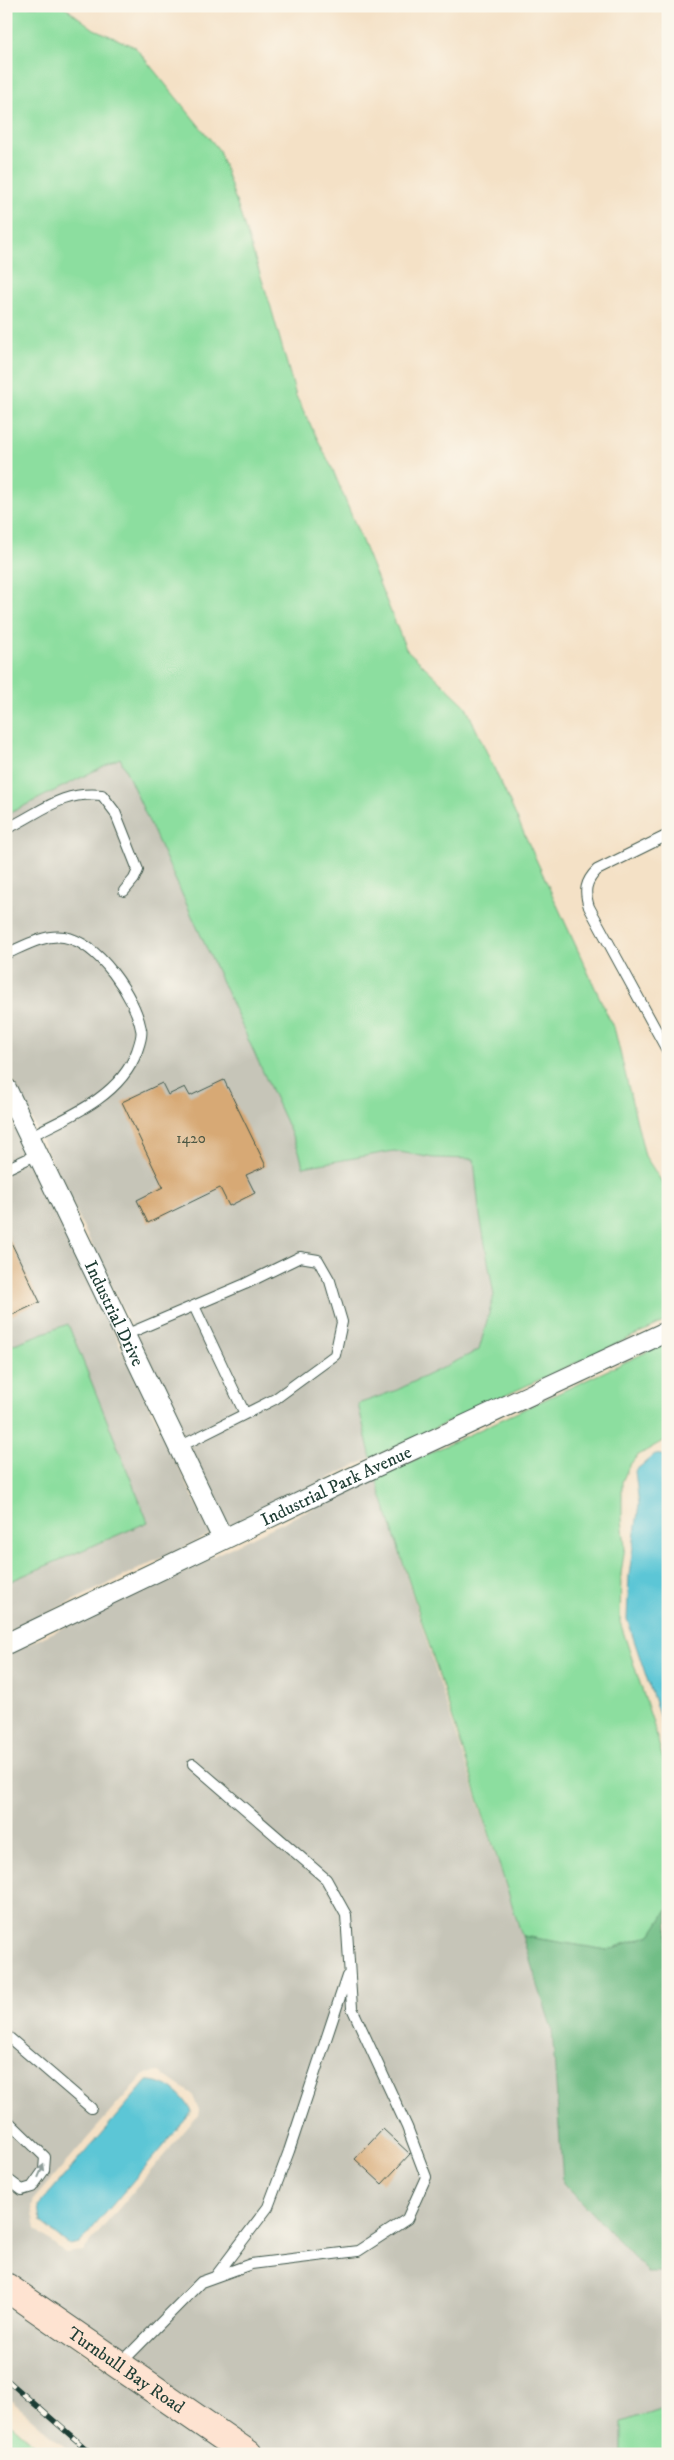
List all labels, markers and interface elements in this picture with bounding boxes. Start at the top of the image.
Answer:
house number: 1420 [176,1129,206,1148]
street label: Industrial Drive [79,1257,148,1370]
street label: Industrial Park Avenue [258,1442,415,1532]
one-way arrow [37,2164,45,2179]
street label: Turnbull Bay Road [63,2323,188,2419]

